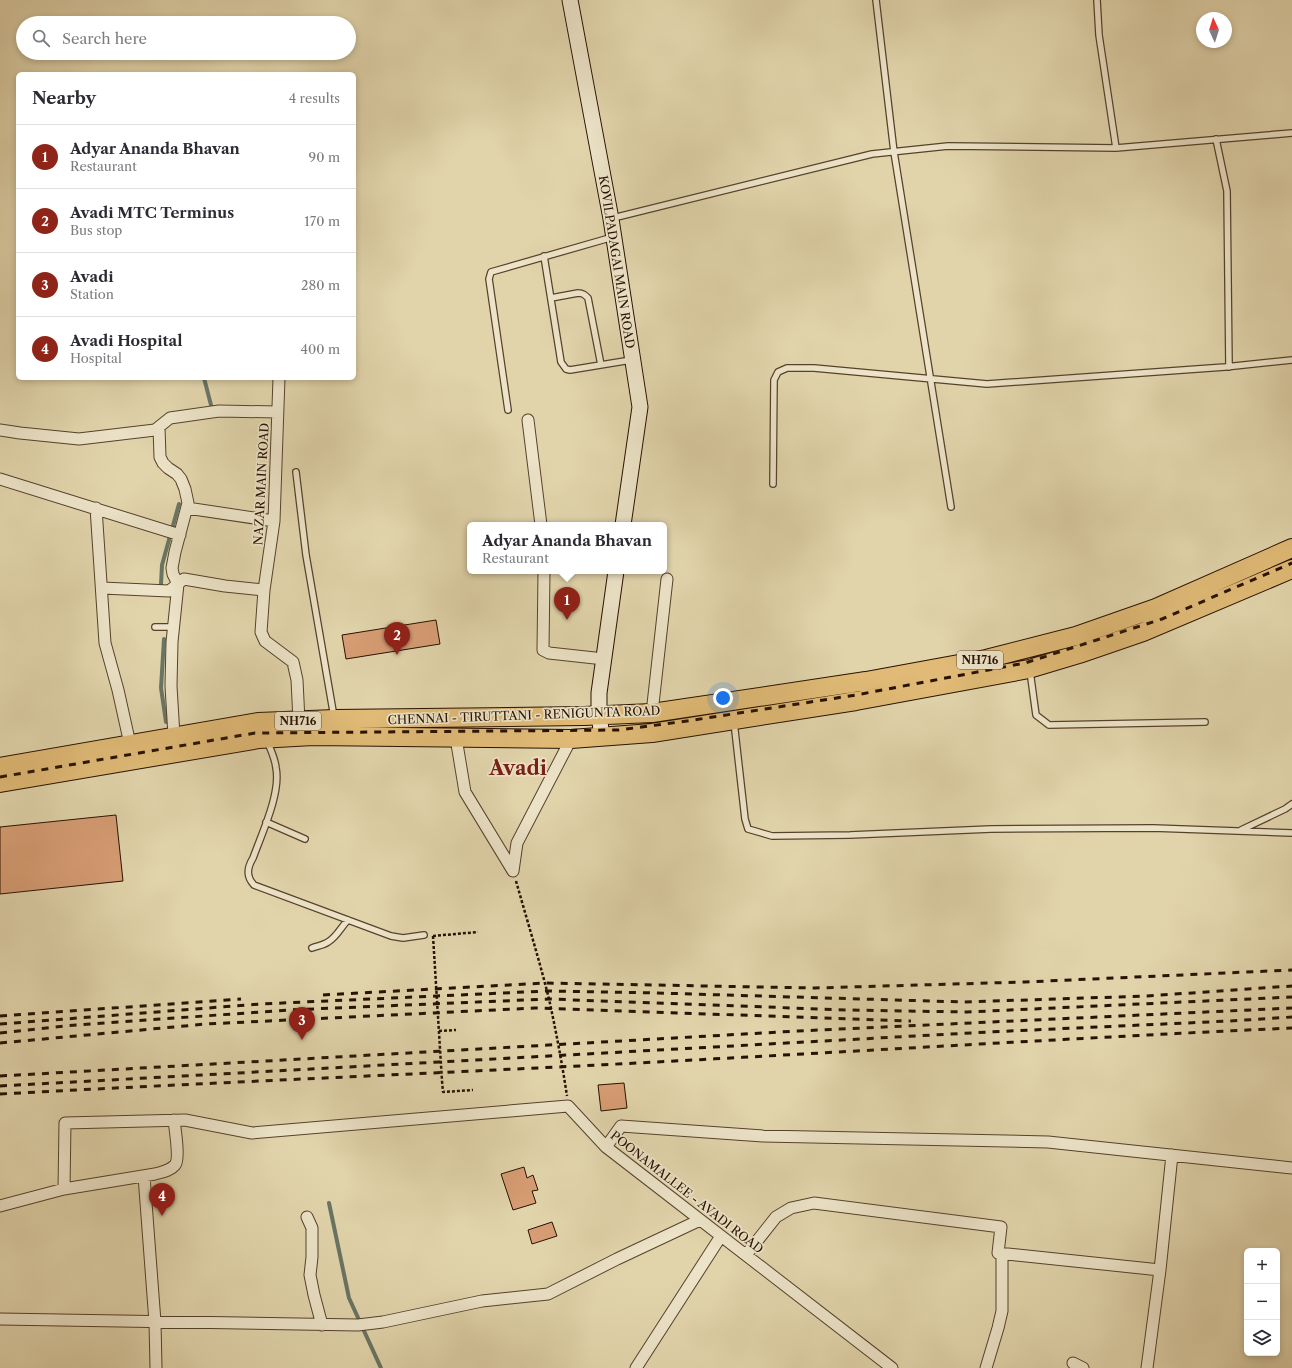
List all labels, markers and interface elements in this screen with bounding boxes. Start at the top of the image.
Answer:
north arrow [1196,12,1232,48]
search box [16,16,356,60]
icon: search [30,27,52,49]
text: Search here [62,29,147,48]
text: Nearby [32,88,96,108]
text: 4 results [289,90,340,106]
text: Adyar Ananda Bhavan [70,139,240,158]
text: 1 [42,149,48,165]
text: 90 m [309,149,340,165]
text: Restaurant [70,158,137,174]
street label: KOVILPADAGAI MAIN ROAD [596,174,638,350]
text: Avadi MTC Terminus [70,203,234,222]
text: 2 [41,213,49,229]
text: 170 m [304,213,340,229]
text: Bus stop [70,222,122,238]
text: Avadi [70,267,114,286]
text: 3 [41,277,49,293]
text: 280 m [301,277,340,293]
text: Station [70,286,114,302]
text: Avadi Hospital [70,331,183,350]
text: 4 [41,341,49,357]
text: 400 m [300,341,340,357]
text: Hospital [70,350,122,366]
street label: NAZAR MAIN ROAD [250,422,272,546]
popup [467,522,667,574]
text: Adyar Ananda Bhavan [482,531,652,550]
text: Restaurant [482,550,549,566]
pin: 1 [554,587,580,620]
pin: 2 [384,622,410,655]
road number: NH716 [957,651,1003,669]
your location [713,688,733,708]
street label: CHENNAI - TIRUTTANI - RENIGUNTA ROAD [387,703,661,727]
road number: NH716 [275,712,321,730]
district label: Avadi [488,756,547,780]
pin: 3 [289,1007,315,1040]
street label: POONAMALLEE - AVADI ROAD [608,1128,767,1257]
pin: 4 [149,1183,175,1216]
map controls [1244,1248,1280,1356]
button: + [1244,1248,1280,1284]
button: − [1244,1284,1280,1320]
button: layers [1244,1320,1280,1356]

